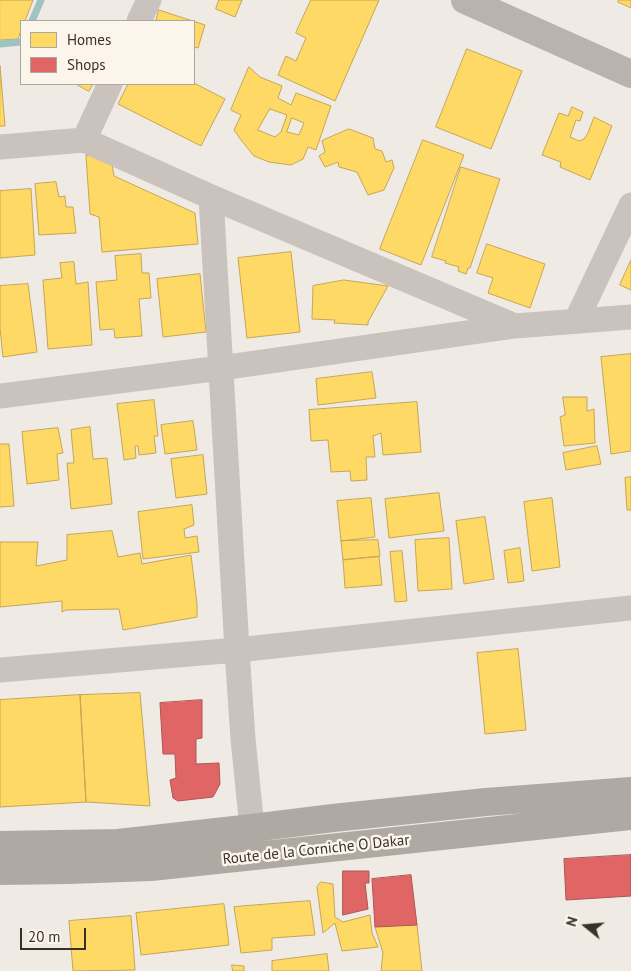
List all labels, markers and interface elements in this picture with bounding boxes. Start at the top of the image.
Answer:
legend [20,20,195,85]
text: Homes [67,30,111,49]
text: Shops [67,55,106,74]
street label: Route de la Corniche O Dakar [222,831,410,869]
north arrow [561,901,611,951]
text: N [562,915,582,929]
scale bar [22,918,89,950]
text: 20 m [28,927,61,946]

